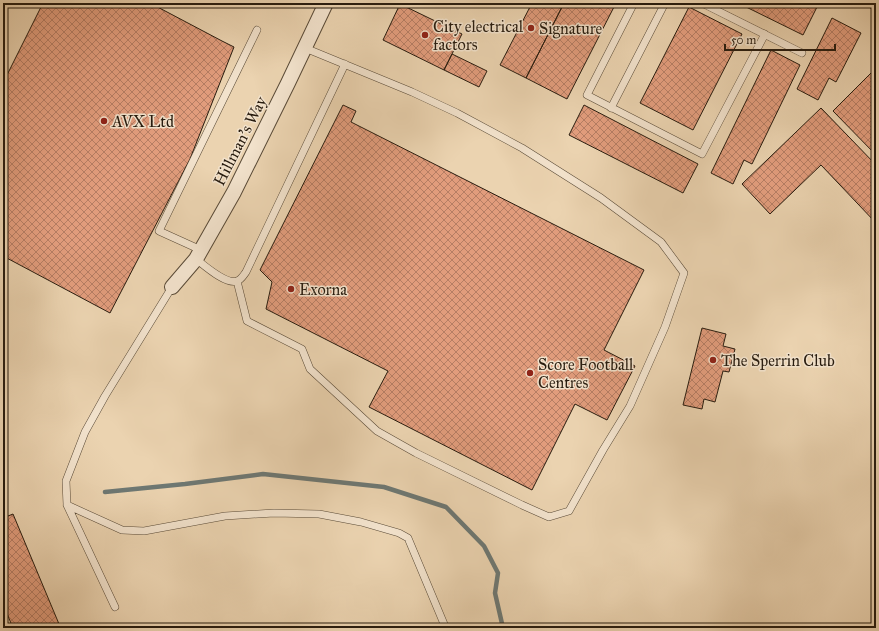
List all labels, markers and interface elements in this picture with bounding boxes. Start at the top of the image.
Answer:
place label: City electrical factors [433,17,524,54]
place label: Signature [539,19,603,39]
marker: Signature [526,23,536,33]
scale bar [725,26,835,52]
marker: City electrical factors [420,30,430,40]
text: 50 m [731,33,756,47]
street label: Hillman's Way [209,93,271,189]
place label: AVX Ltd [111,112,174,131]
marker: AVX Ltd [99,116,109,126]
place label: Exorna [299,280,347,299]
marker: Exorna [286,284,296,294]
place label: The Sperrin Club [721,351,835,370]
place label: Score Football Centres [538,355,634,392]
marker: The Sperrin Club [708,355,718,365]
marker: Score Football Centres [525,368,535,378]

